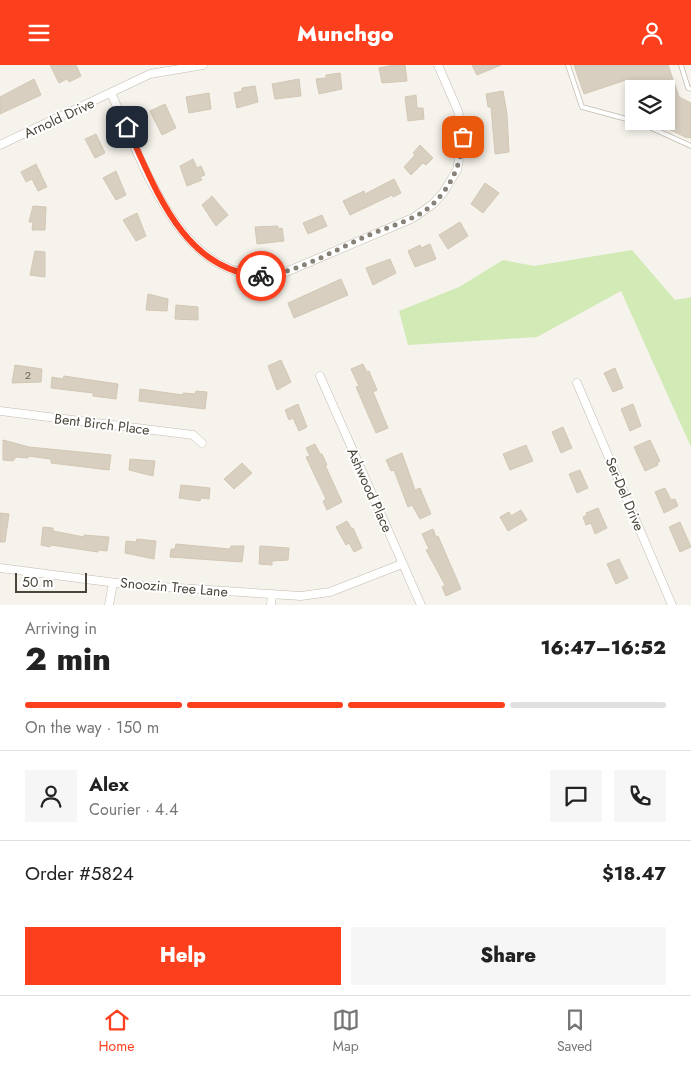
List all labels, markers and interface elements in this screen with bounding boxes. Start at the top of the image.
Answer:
text: Munchgo [297,17,394,49]
icon: menu [25,19,53,47]
icon: person [638,19,666,47]
map controls [625,80,675,130]
button: layers [625,80,675,130]
street label: Arnold Drive [21,93,97,143]
pin [106,106,148,148]
icon: home [113,113,141,141]
pin [442,116,484,158]
icon: bag [449,123,477,151]
courier [236,251,286,301]
icon: bike [247,262,275,290]
house number: 2 [25,367,31,383]
street label: Bent Birch Place [53,408,151,440]
street label: Ashwood Place [342,445,398,535]
street label: Ser-Del Drive [601,454,649,534]
scale bar [15,570,88,593]
text: 50 m [22,572,53,592]
street label: Snoozin Tree Lane [119,572,229,602]
text: Arriving in [25,617,97,640]
text: 16:47–16:52 [540,634,666,661]
text: 2 min [25,636,111,682]
text: On the way · 150 m [25,716,159,739]
button: person [25,770,77,822]
button: chat [550,770,602,822]
button: phone [614,770,666,822]
text: Alex [89,771,129,798]
text: Courier · 4.4 [89,798,178,821]
text: Order #5824 [25,860,134,887]
text: $18.47 [602,860,666,887]
button: Help [25,927,341,985]
button: Share [351,927,666,985]
tab: Home [99,1006,134,1056]
tab: Map [332,1006,360,1056]
tab: Saved [557,1006,592,1056]

